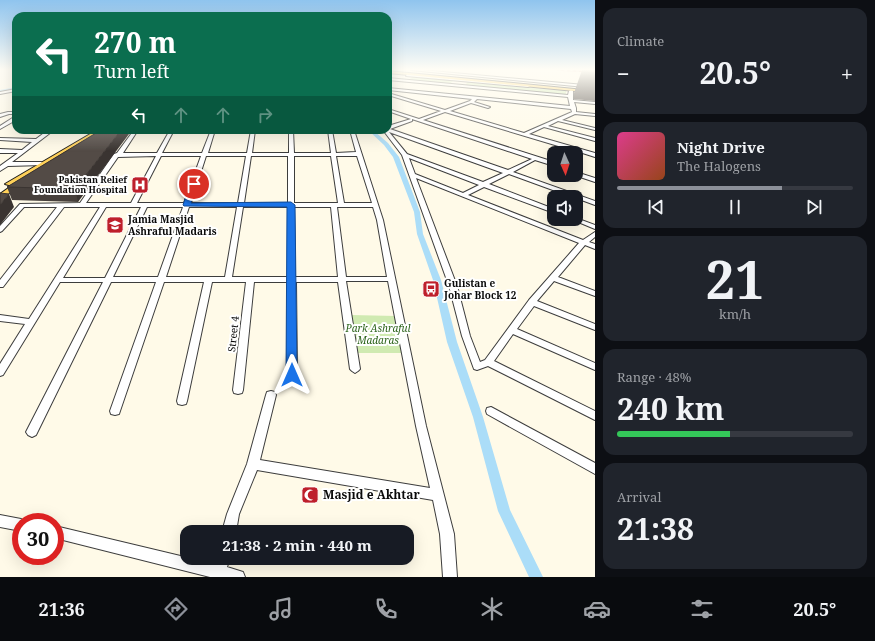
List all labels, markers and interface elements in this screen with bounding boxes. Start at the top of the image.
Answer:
text: 270 m [94,23,176,61]
icon: left [28,28,80,80]
text: Climate [617,32,664,50]
text: 20.5° [699,52,771,93]
text: − [617,58,630,88]
text: + [841,58,853,88]
text: Turn left [94,59,169,83]
icon: left [128,104,150,126]
icon: ahead [170,104,192,126]
icon: ahead [212,104,234,126]
icon: right [254,104,276,126]
text: Night Drive [677,137,765,157]
north arrow [547,146,583,182]
map controls [547,146,583,226]
text: The Halogens [677,157,761,175]
pin [177,167,211,201]
place label: Pakistan Relief Foundation Hospital [34,173,128,196]
icon: arrive [183,173,205,195]
hospital icon: Pakistan Relief Foundation Hospital [130,175,150,195]
button: sound [547,190,583,226]
icon: previous [645,196,667,218]
icon: pause [724,196,746,218]
icon: next [803,196,825,218]
place label: Jamia Masjid Ashraful Madaris [127,212,217,238]
school or university icon: Jamia Masjid Ashraful Madaris [105,215,125,235]
text: 21 [706,243,764,314]
place label: Gulistan e Johar Block 12 [443,276,517,302]
bus stop icon: Gulistan e Johar Block 12 [421,279,441,299]
text: km/h [719,305,751,323]
street label: Street 4 [224,315,242,353]
park label: Park Ashraful Madaras [344,321,411,347]
position arrow [271,354,313,396]
text: Range · 48% [617,368,691,386]
text: 240 km [617,388,724,429]
mosque icon: Masjid e Akhtar [300,485,320,505]
place label: Masjid e Akhtar [323,486,420,503]
text: Arrival [617,488,661,506]
text: 21:38 [617,508,694,549]
speed limit sign: 30 [12,513,64,565]
text: 21:38 · 2 min · 440 m [222,535,372,555]
icon: directions [162,595,190,623]
icon: music [267,595,295,623]
icon: phone [372,595,400,623]
icon: climate [478,595,506,623]
icon: car [583,595,611,623]
icon: filters [688,595,716,623]
text: 21:36 [39,597,85,621]
text: 20.5° [793,597,836,621]

